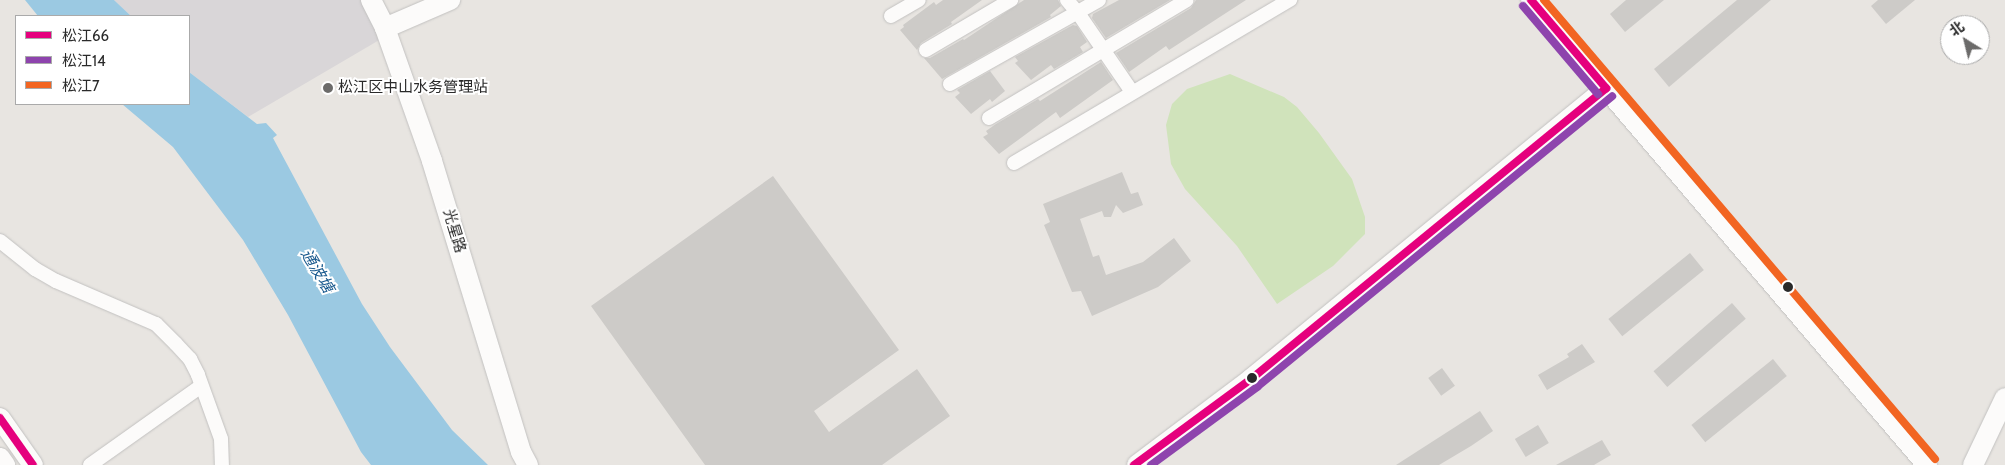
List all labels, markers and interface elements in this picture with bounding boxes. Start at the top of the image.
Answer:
legend [15,15,190,105]
north arrow [1940,15,1990,65]
text: 北 [1946,17,1968,40]
text: 松江66 [62,27,109,45]
text: 松江14 [62,52,106,70]
text: 松江7 [62,77,100,95]
place label: 松江区中山水务管理站 [338,79,488,97]
marker: 松江区中山水务管理站 [322,82,334,94]
street label: 光星路 [439,207,469,255]
water label: 通波塘 [296,245,338,297]
unlabelled marker [1783,282,1793,292]
unlabelled marker [1247,373,1257,383]

